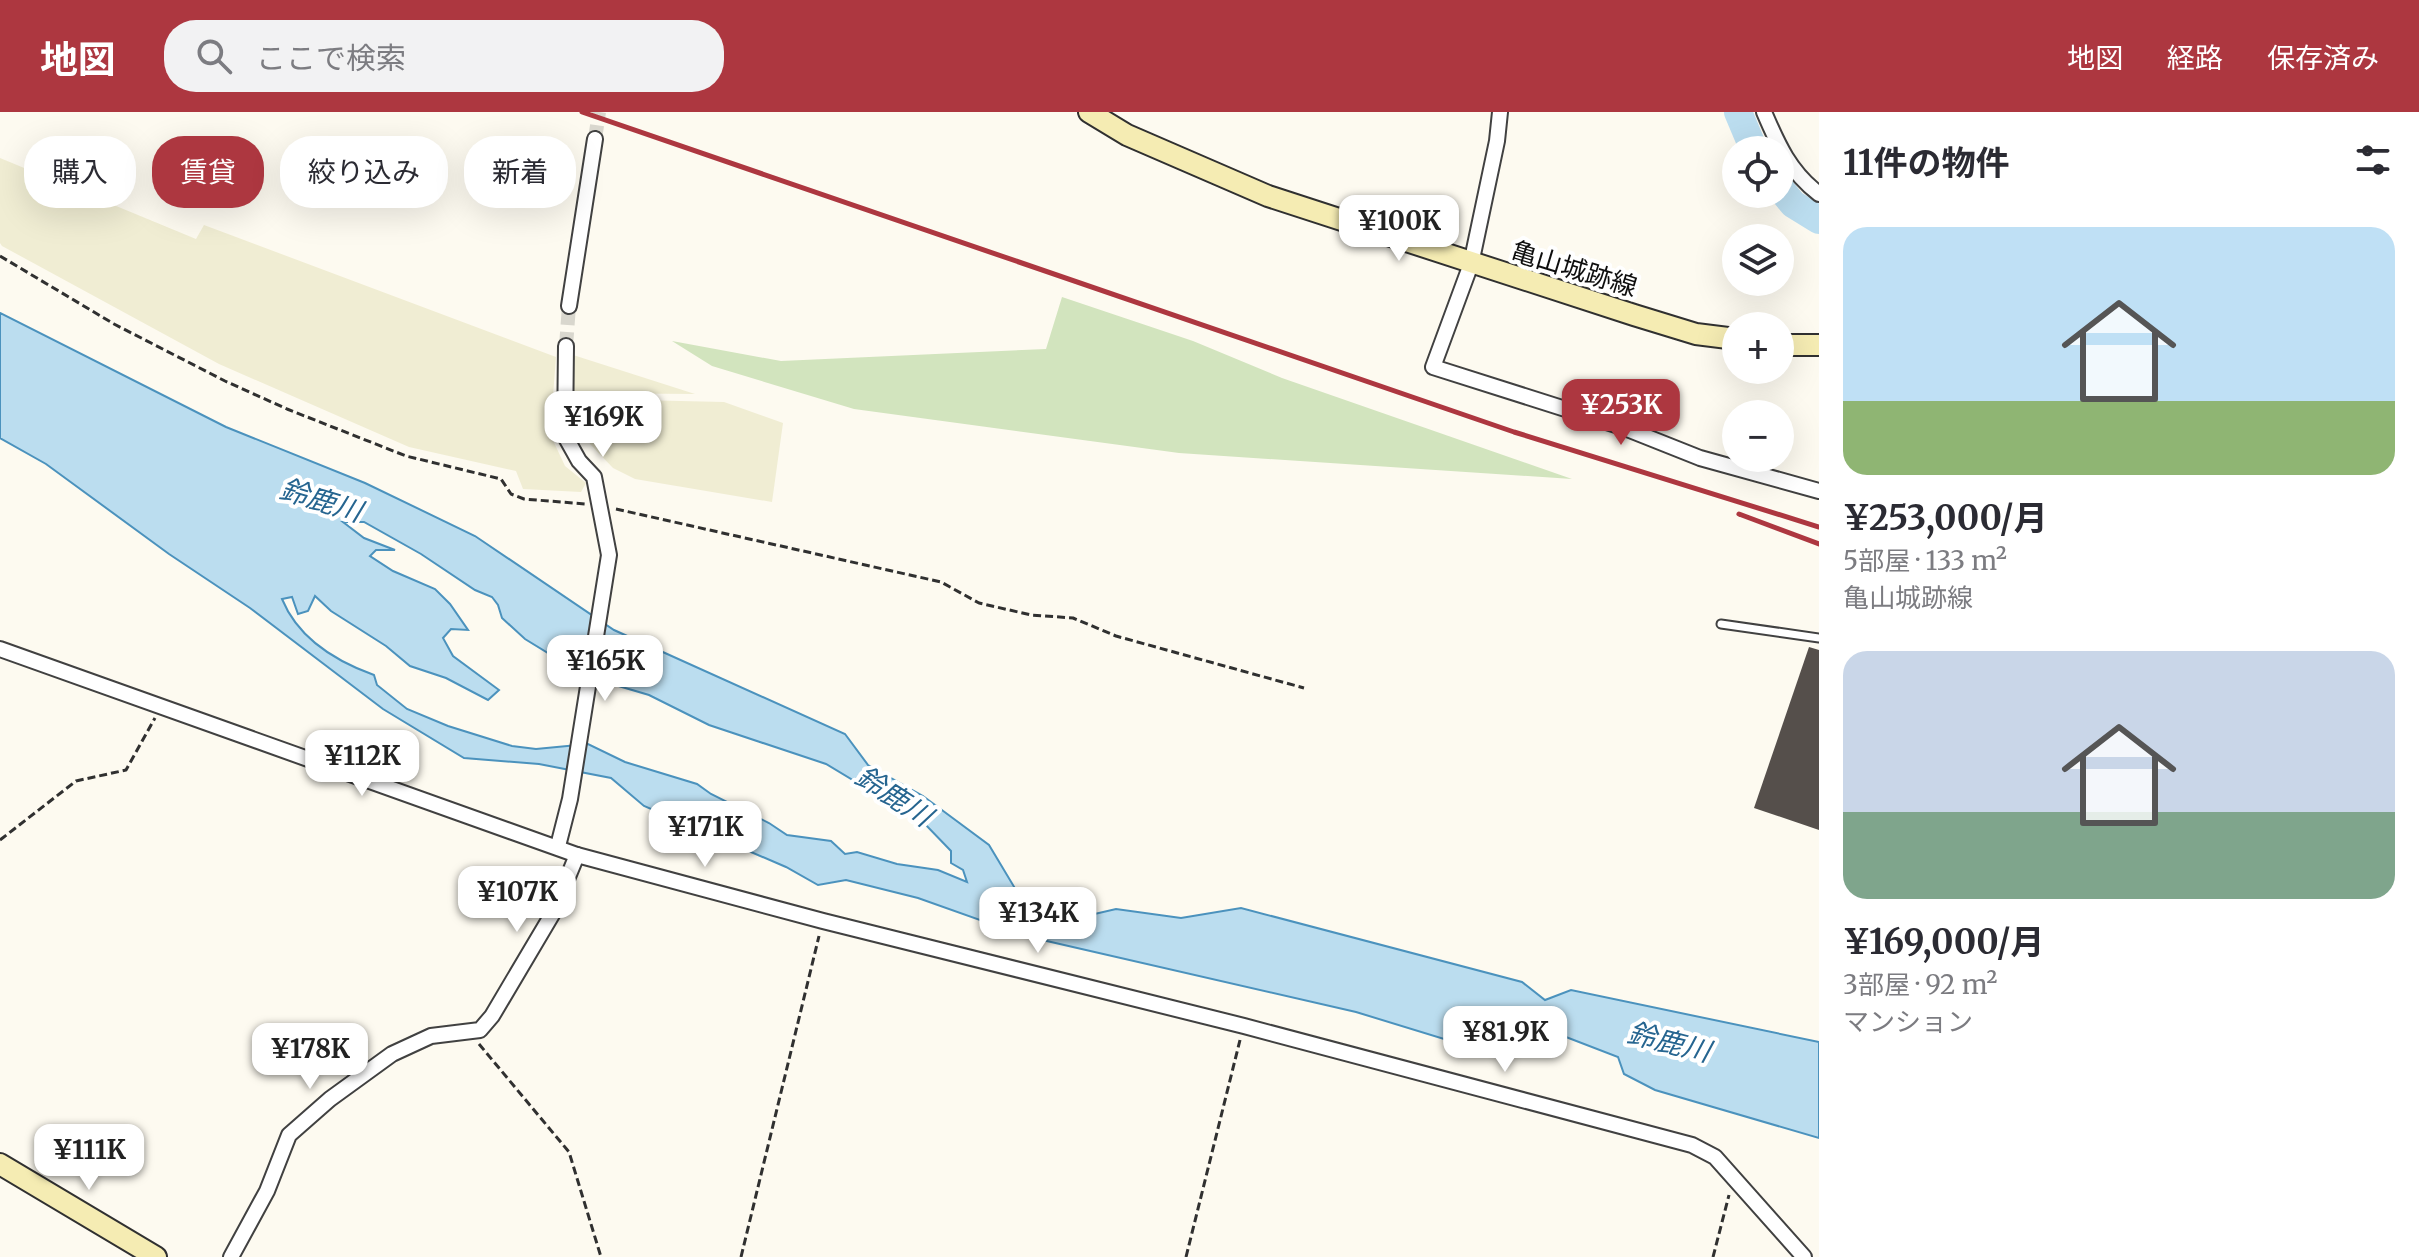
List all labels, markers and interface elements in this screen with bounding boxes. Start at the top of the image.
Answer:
search box [164,20,724,92]
icon: search [192,34,236,78]
text: 地図 [40,36,116,83]
text: ここで検索 [256,39,406,77]
text: 地図 [2067,40,2123,76]
text: 経路 [2167,40,2223,76]
text: 保存済み [2267,40,2379,76]
chip: 購入 [24,136,136,208]
chip: 賃貸 [152,136,264,208]
chip: 絞り込み [280,136,448,208]
chip: 新着 [464,136,576,208]
map controls [1722,136,1794,472]
button: locate [1722,136,1794,208]
icon: filters [2351,138,2395,182]
text: 11件の物件 [1843,142,2010,184]
pin: ¥100K [1343,195,1455,263]
text: ¥100K [1357,204,1441,237]
button: layers [1722,224,1794,296]
street label: 亀山城跡線 [1507,234,1641,303]
icon: home [2047,279,2191,423]
button: + [1722,312,1794,384]
pin: ¥253K [1565,379,1677,447]
text: ¥253K [1580,388,1662,421]
pin: ¥169K [547,391,659,459]
text: ¥169K [563,400,644,433]
button: − [1722,400,1794,472]
water label: 鈴鹿川 [276,471,369,530]
text: ¥253,000/月 [1843,497,2048,539]
text: 5部屋 · 133 m² [1843,544,2007,577]
text: 亀山城跡線 [1843,581,1973,614]
pin: ¥165K [549,635,661,703]
text: ¥165K [565,644,645,677]
icon: home [2047,703,2191,847]
pin: ¥112K [306,730,418,798]
text: ¥112K [323,739,401,772]
water label: 鈴鹿川 [849,758,942,836]
pin: ¥171K [649,801,761,869]
text: ¥171K [667,810,743,843]
pin: ¥107K [461,866,573,934]
text: ¥107K [476,875,558,908]
pin: ¥134K [982,887,1094,955]
text: ¥134K [997,896,1079,929]
text: ¥169,000/月 [1843,921,2045,963]
text: 3部屋 · 92 m² [1843,968,1997,1001]
text: マンション [1843,1005,1973,1038]
pin: ¥81.9K [1440,1006,1570,1074]
water label: 鈴鹿川 [1624,1014,1717,1070]
text: ¥81.9K [1461,1015,1549,1048]
pin: ¥178K [254,1023,366,1091]
text: ¥178K [270,1032,350,1065]
pin: ¥111K [33,1124,145,1192]
text: ¥111K [52,1133,126,1166]

